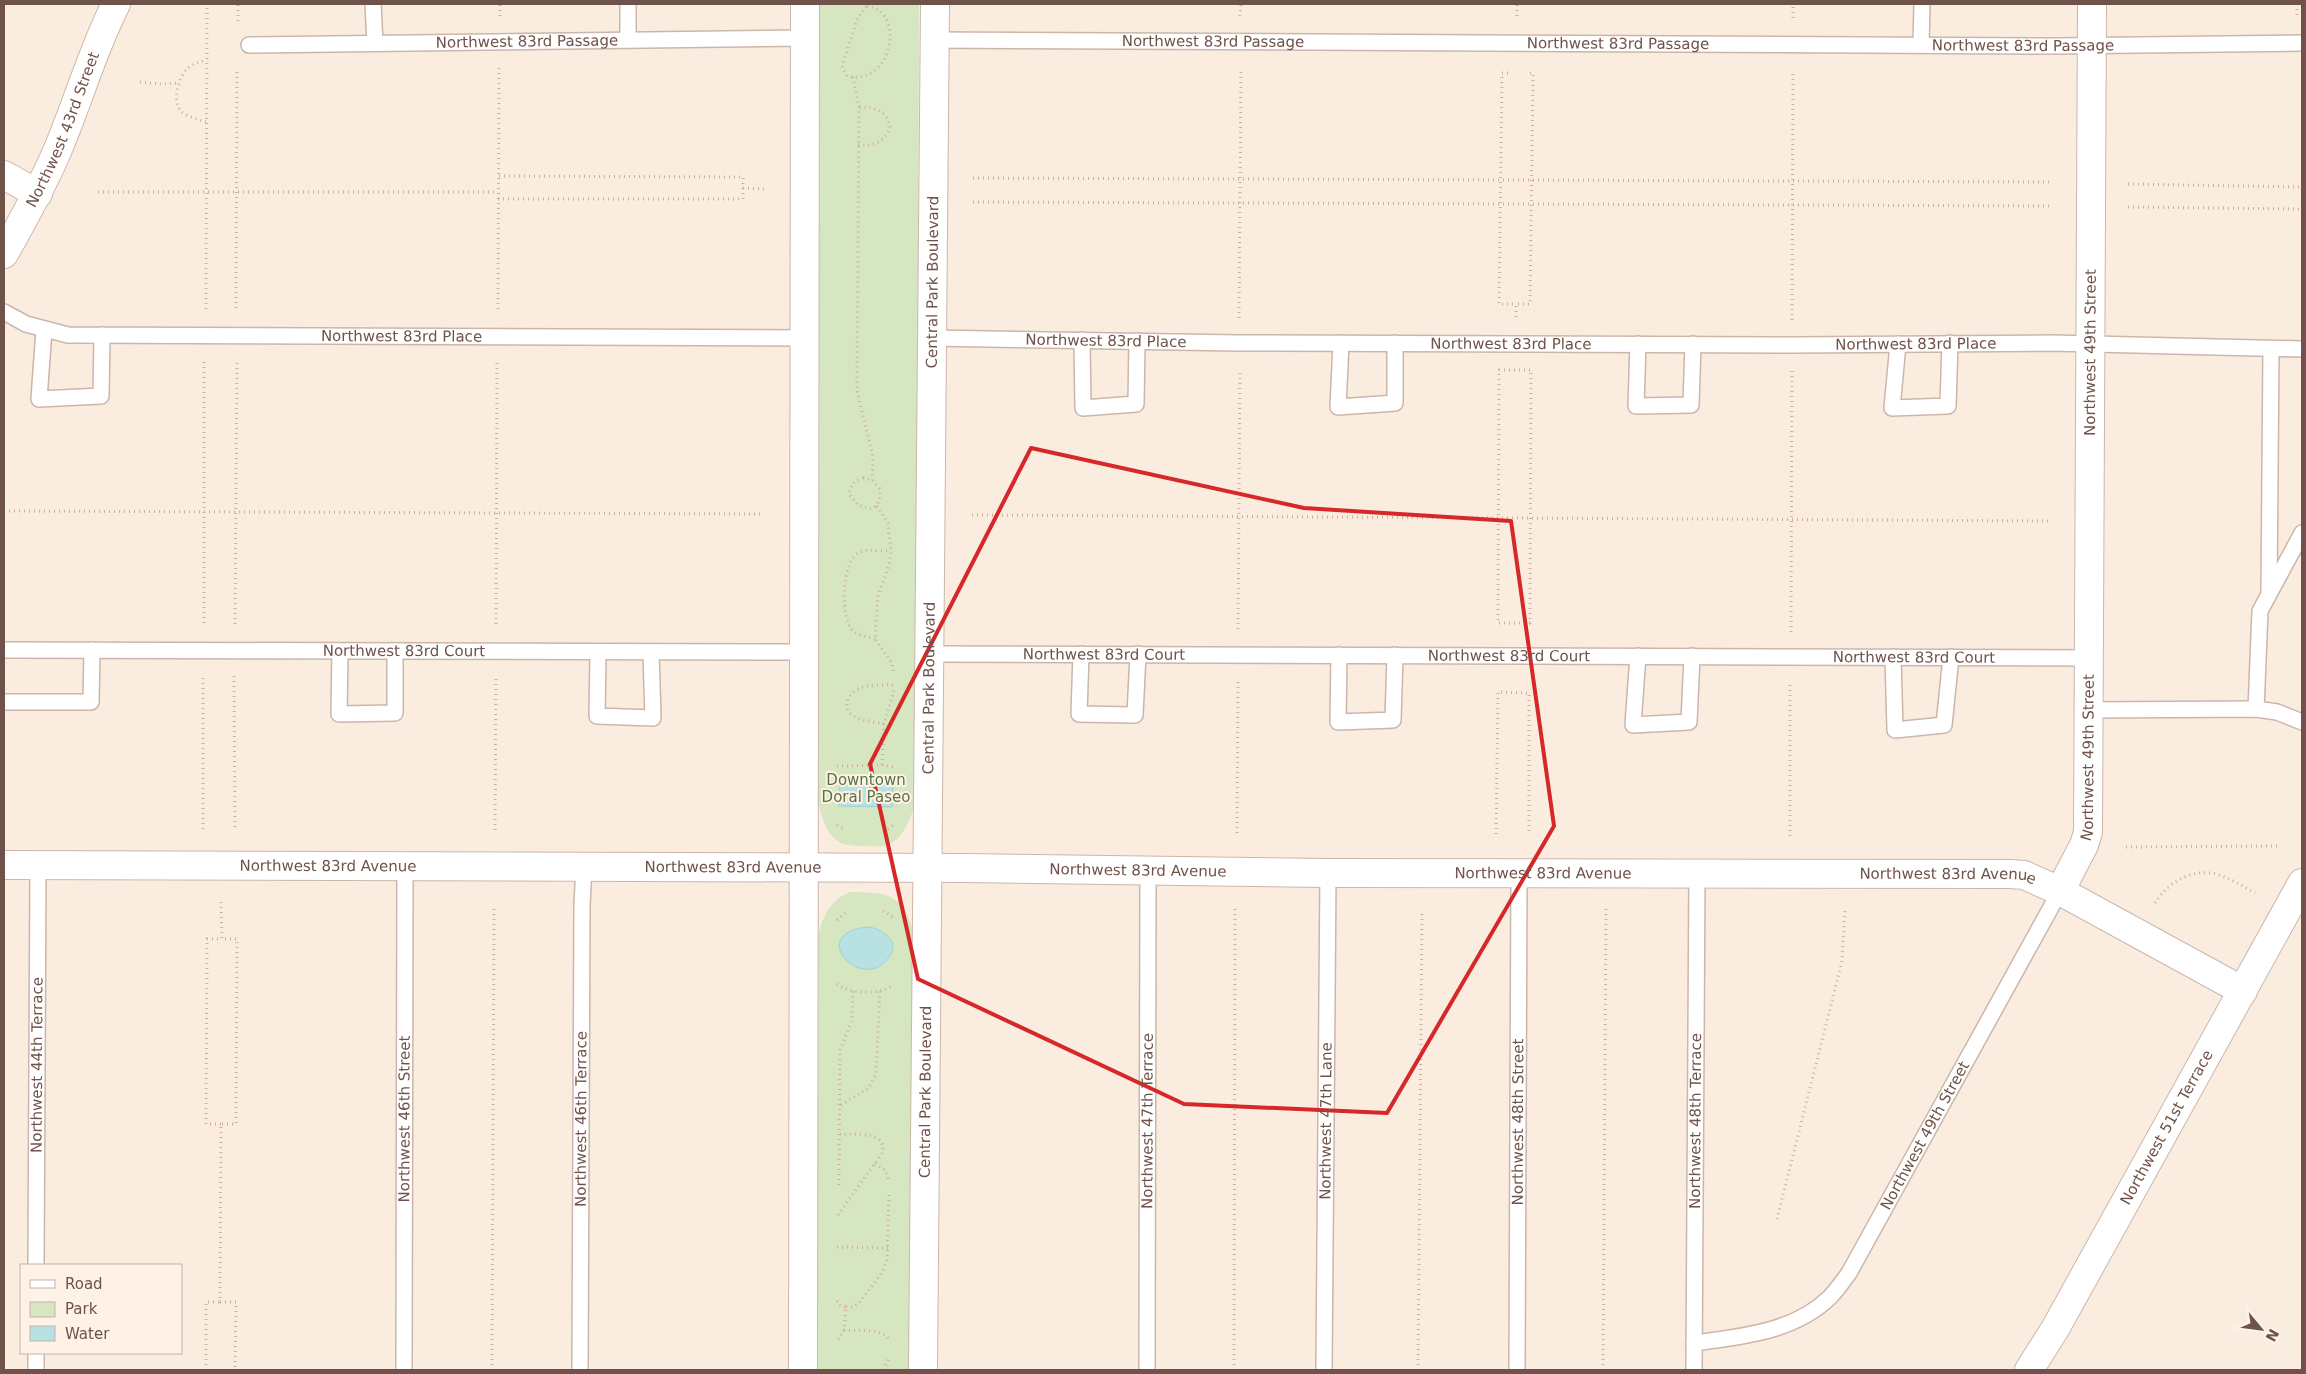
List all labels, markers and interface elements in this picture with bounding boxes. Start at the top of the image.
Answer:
street label: Northwest 83rd Passage [436,31,618,52]
street label: Northwest 83rd Passage [1122,32,1304,51]
street label: Northwest 83rd Passage [1527,34,1709,53]
street label: Northwest 83rd Passage [1932,36,2114,55]
street label: Northwest 43rd Street [22,49,103,210]
street label: Central Park Boulevard [923,196,942,368]
street label: Northwest 49th Street [2081,269,2100,436]
street label: Northwest 83rd Place [321,327,482,346]
street label: Northwest 83rd Place [1025,331,1187,351]
street label: Northwest 83rd Place [1835,334,1997,354]
street label: Northwest 83rd Place [1430,335,1592,353]
street label: Central Park Boulevard [919,602,939,774]
street label: Northwest 83rd Court [323,642,485,660]
street label: Northwest 83rd Court [1023,645,1185,664]
street label: Northwest 83rd Court [1428,647,1590,665]
street label: Northwest 83rd Court [1833,648,1995,667]
street label: Northwest 49th Street [2077,674,2098,843]
park label: Downtown Doral Paseo [822,771,910,806]
street label: Northwest 83rd Avenue [239,857,417,875]
street label: Northwest 83rd Avenue [644,858,822,877]
street label: Northwest 83rd Avenue [1049,860,1227,881]
street label: Northwest 83rd Avenue [1454,864,1632,882]
street label: Northwest 83rd Avenue [1859,865,2039,888]
street label: Northwest 44th Terrace [28,977,46,1153]
street label: Central Park Boulevard [916,1006,935,1178]
street label: Northwest 46th Terrace [572,1031,590,1207]
street label: Northwest 47th Terrace [1138,1033,1157,1209]
street label: Northwest 48th Terrace [1686,1033,1705,1209]
street label: Northwest 46th Street [395,1035,414,1202]
street label: Northwest 48th Street [1509,1038,1527,1205]
street label: Northwest 47th Lane [1316,1042,1336,1200]
street label: Northwest 51st Terrace [2117,1047,2217,1208]
street label: Northwest 49th Street [1877,1058,1973,1213]
legend [20,1264,182,1354]
text: Road [65,1275,103,1293]
text: Park [65,1300,98,1318]
north arrow [2236,1304,2286,1354]
text: Water [65,1325,110,1343]
text: N [2263,1326,2282,1344]

